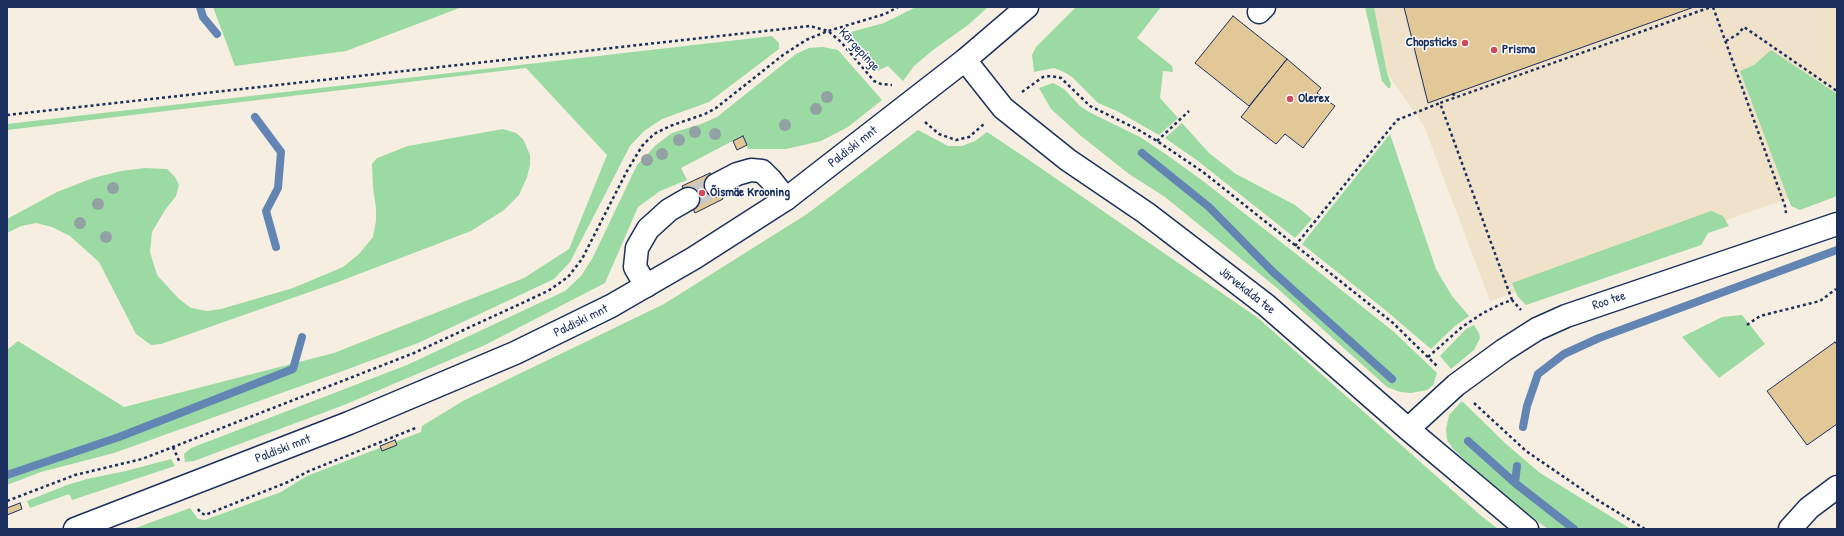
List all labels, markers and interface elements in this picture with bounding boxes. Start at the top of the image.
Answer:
street label: Kõrgepinge [835,25,883,75]
place label: Chopsticks [1406,35,1457,51]
marker: Chopsticks [1460,38,1470,48]
place label: Prisma [1502,42,1535,58]
marker: Prisma [1489,45,1499,55]
place label: Olerex [1298,91,1330,107]
marker: Olerex [1285,94,1295,104]
street label: Paldiski mnt [825,123,881,171]
place label: Õismäe Krooning [710,185,790,201]
marker: Õismäe Krooning [697,188,707,198]
street label: Järvekalda tee [1216,264,1278,318]
street label: Roo tee [1590,288,1628,314]
street label: Paldiski mnt [551,301,611,341]
street label: Paldiski mnt [253,431,313,467]

